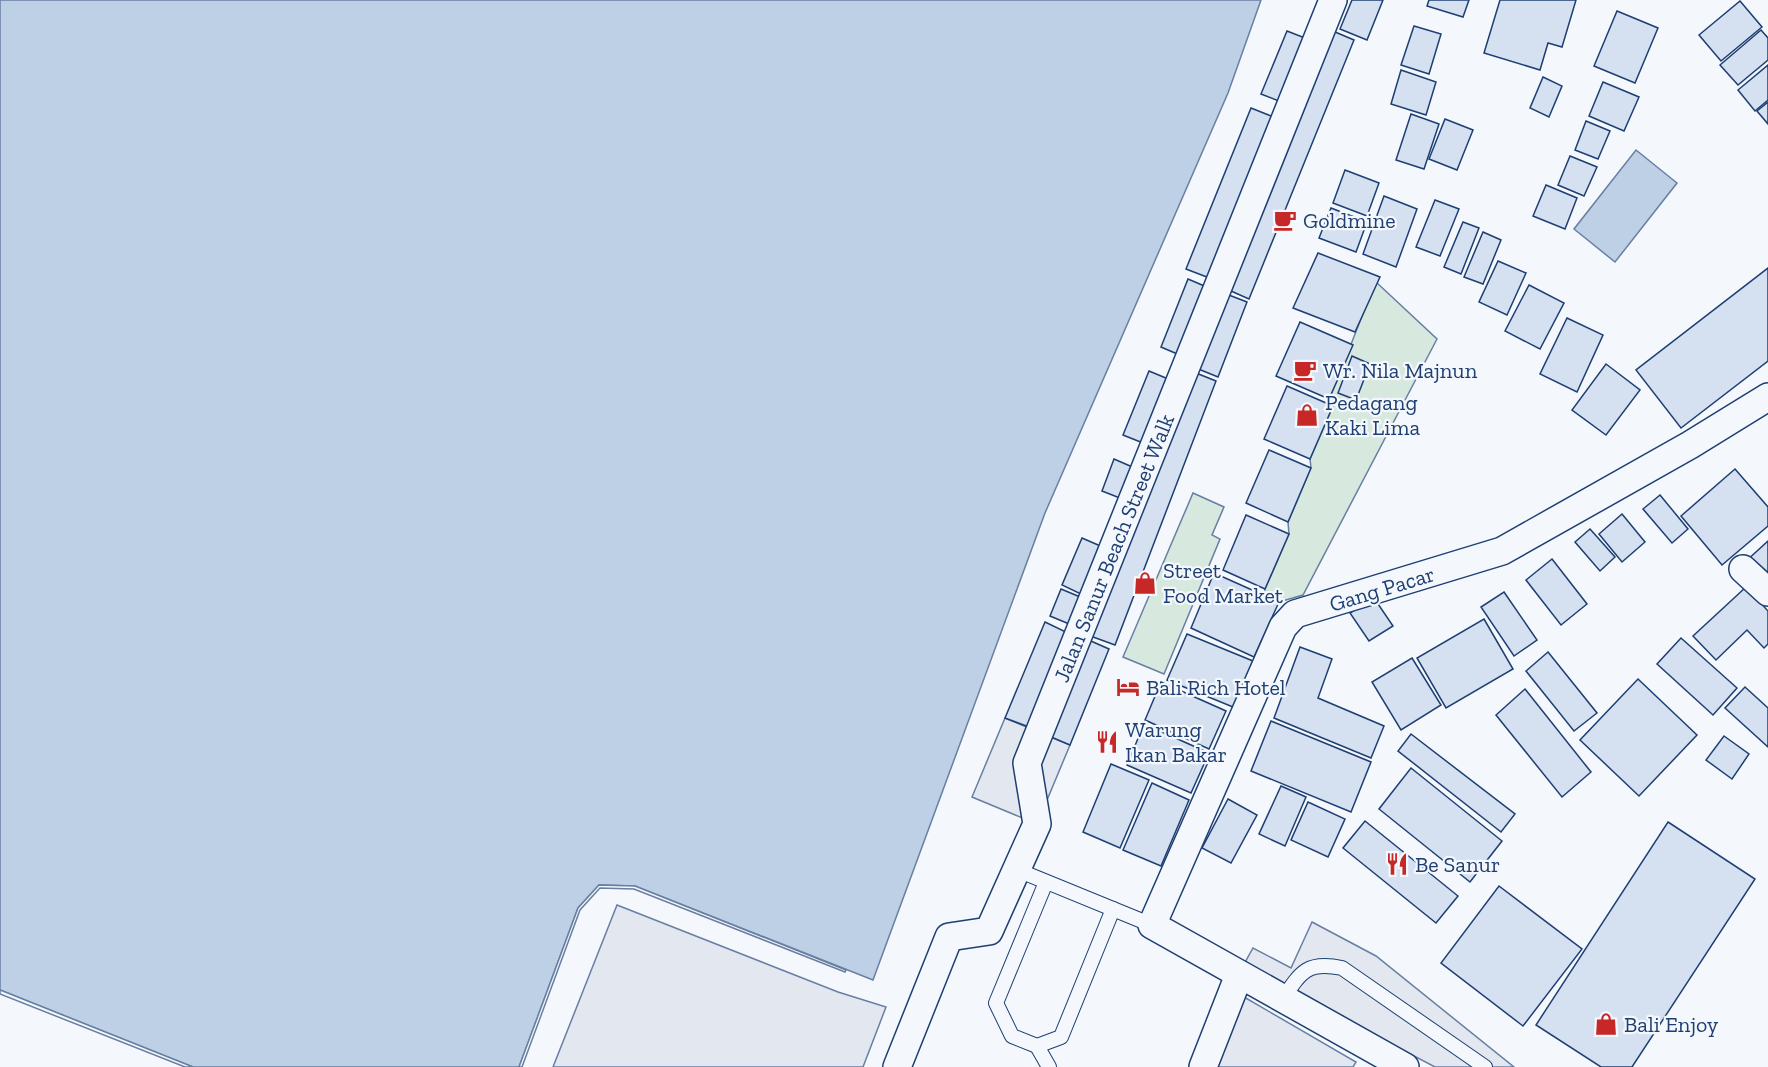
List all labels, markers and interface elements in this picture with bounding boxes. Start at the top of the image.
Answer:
cafe icon: Goldmine [1272,207,1298,233]
place label: Goldmine [1303,207,1396,234]
cafe icon: Wr. Nila Majnun [1292,357,1318,383]
place label: Wr. Nila Majnun [1323,357,1478,384]
place label: Pedagang Kaki Lima [1325,389,1420,441]
shop icon: Pedagang Kaki Lima [1294,402,1320,428]
street label: Jalan Sanur Beach Street Walk [1048,410,1180,686]
place label: Street Food Market [1163,557,1284,609]
street label: Gang Pacar [1326,560,1438,618]
shop icon: Street Food Market [1132,570,1158,596]
hotel icon: Bali Rich Hotel [1115,674,1141,700]
place label: Bali Rich Hotel [1146,674,1286,701]
place label: Warung Ikan Bakar [1125,716,1227,768]
restaurant icon: Warung Ikan Bakar [1094,729,1120,755]
restaurant icon: Be Sanur [1384,851,1410,877]
place label: Be Sanur [1415,851,1500,878]
shop icon: Bali Enjoy [1593,1011,1619,1037]
place label: Bali Enjoy [1624,1011,1719,1038]

